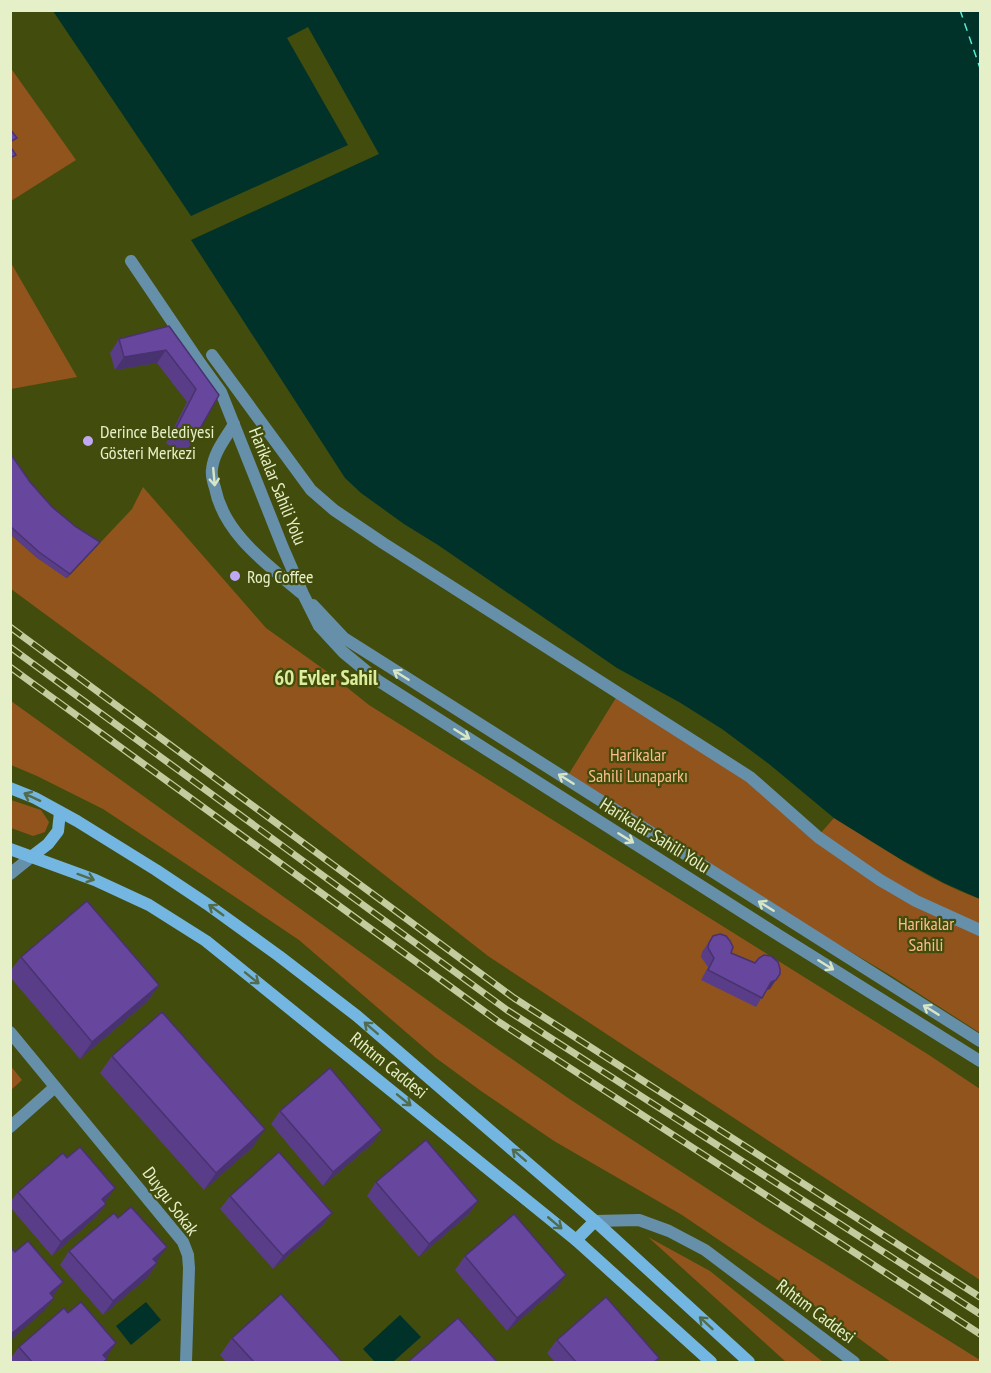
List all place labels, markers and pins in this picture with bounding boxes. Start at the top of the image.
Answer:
place label: Derince Belediyesi Gösteri Merkezi [100,420,214,464]
marker: Derince Belediyesi Gösteri Merkezi [81,434,95,448]
place label: Rog Coffee [247,565,313,588]
marker: Rog Coffee [228,569,242,583]

